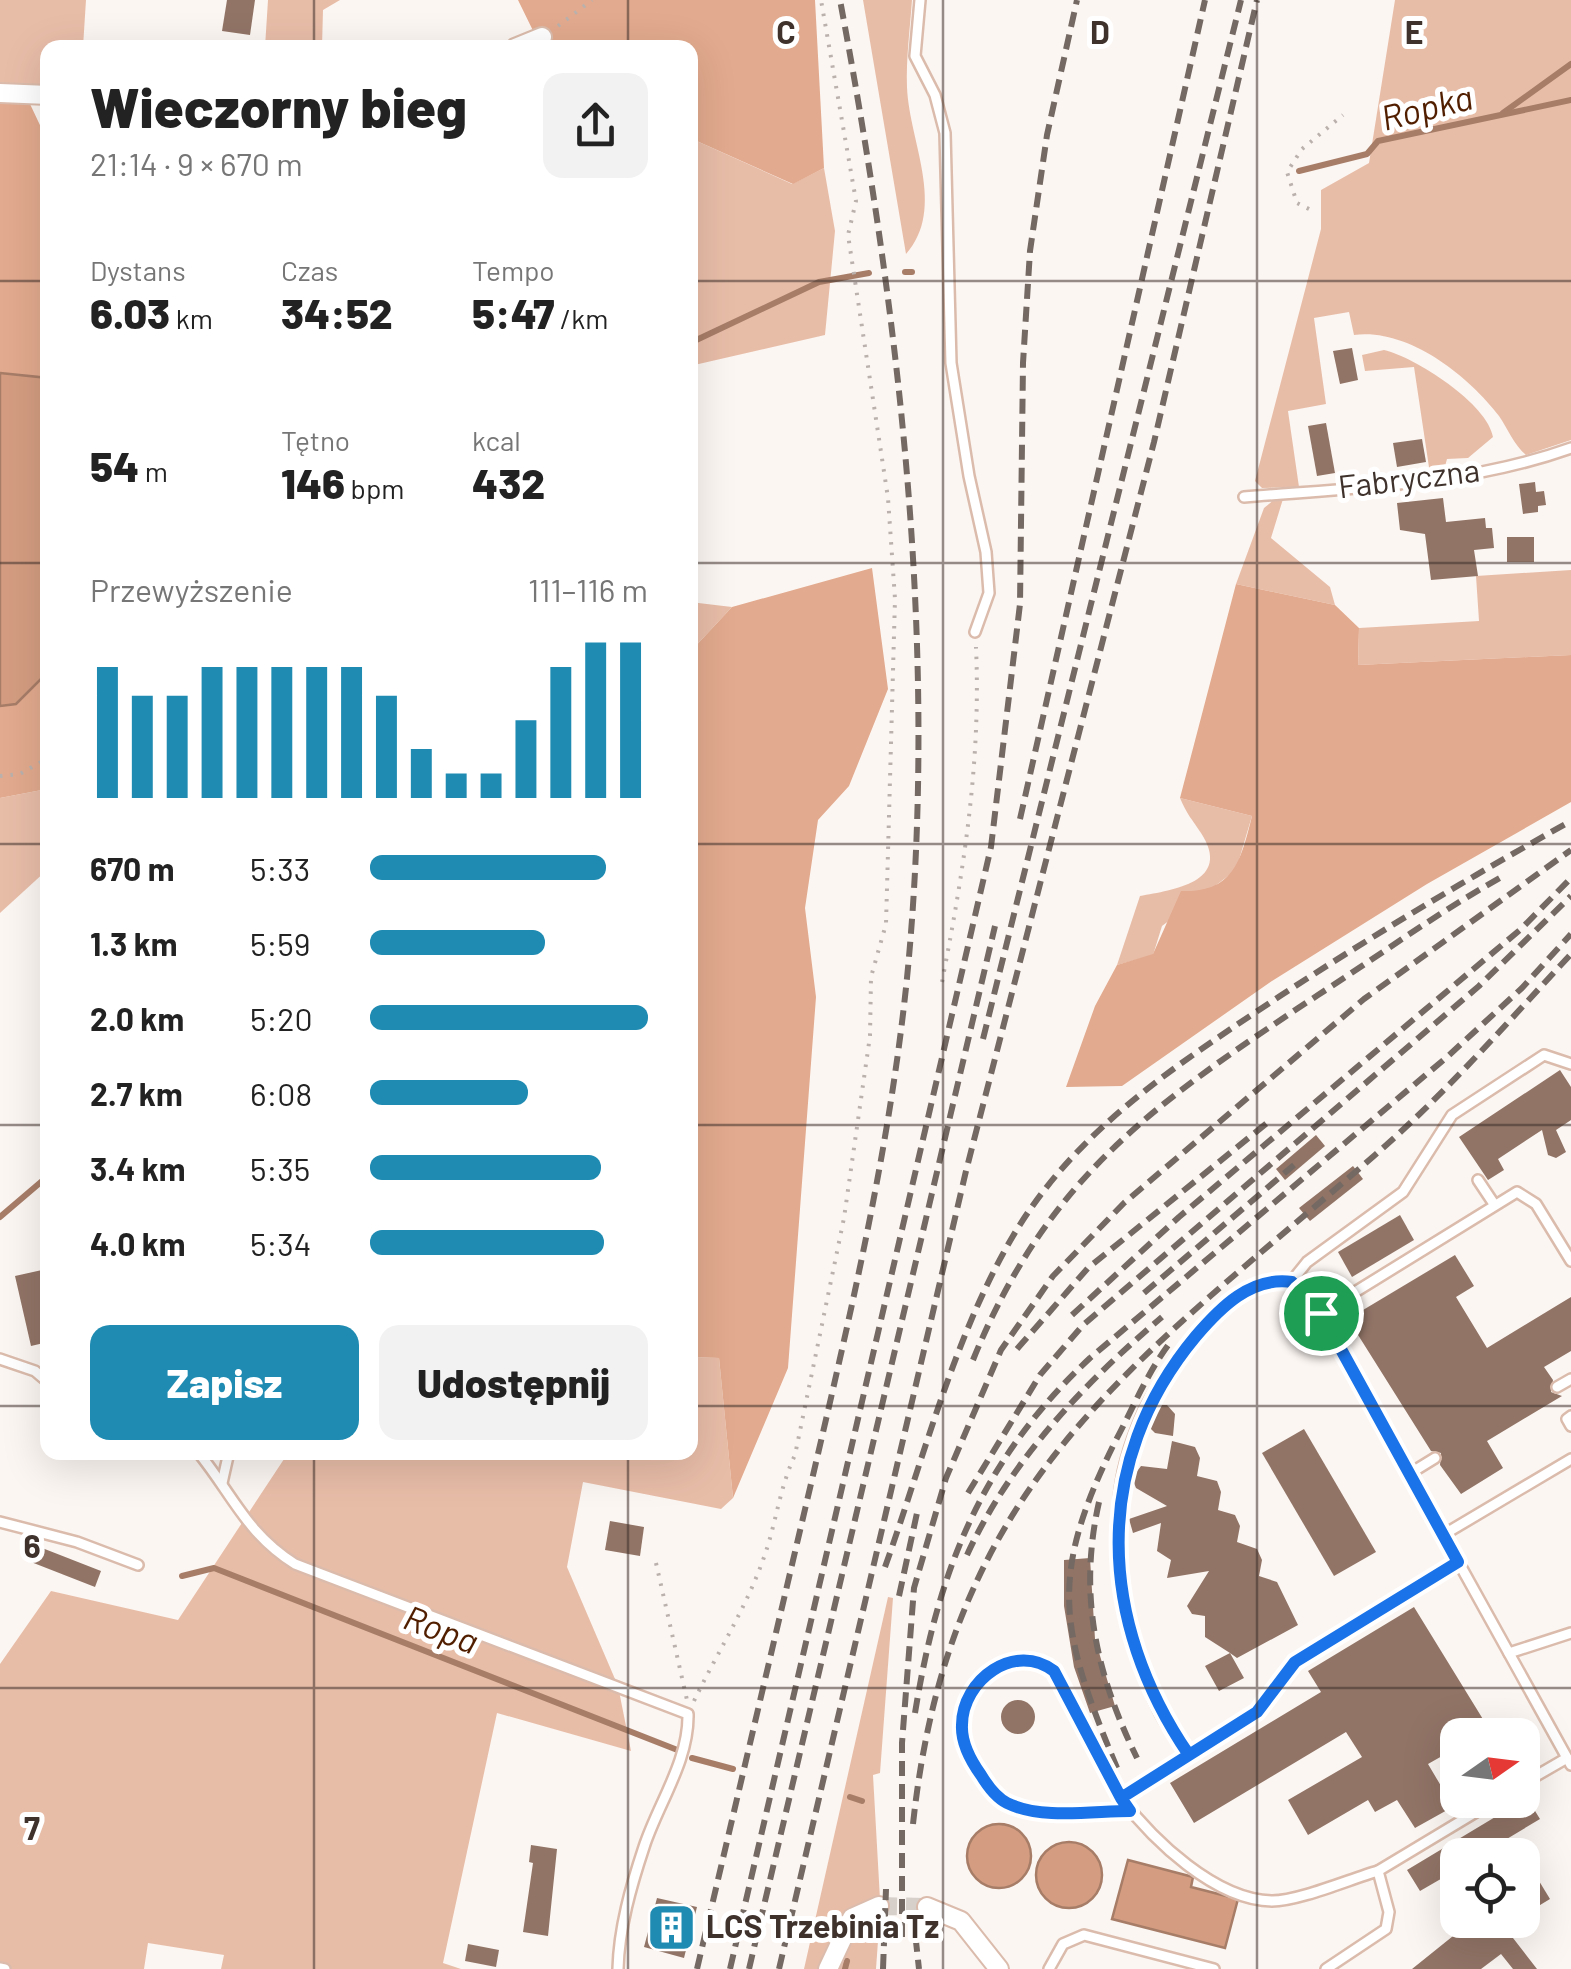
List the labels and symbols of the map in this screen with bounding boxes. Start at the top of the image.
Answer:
text: C [776,12,796,50]
text: D [1090,12,1110,50]
text: E [1405,12,1423,50]
water label: Ropka [1376,74,1477,138]
street label: Fabryczna [1336,449,1482,505]
pin [1279,1271,1364,1356]
text: 6 [23,1526,41,1564]
water label: Ropa [398,1595,485,1661]
north arrow [1440,1718,1540,1818]
text: 7 [24,1808,40,1846]
building icon: LCS Trzebinia Tz [645,1901,697,1953]
place label: LCS Trzebinia Tz [706,1906,939,1944]

